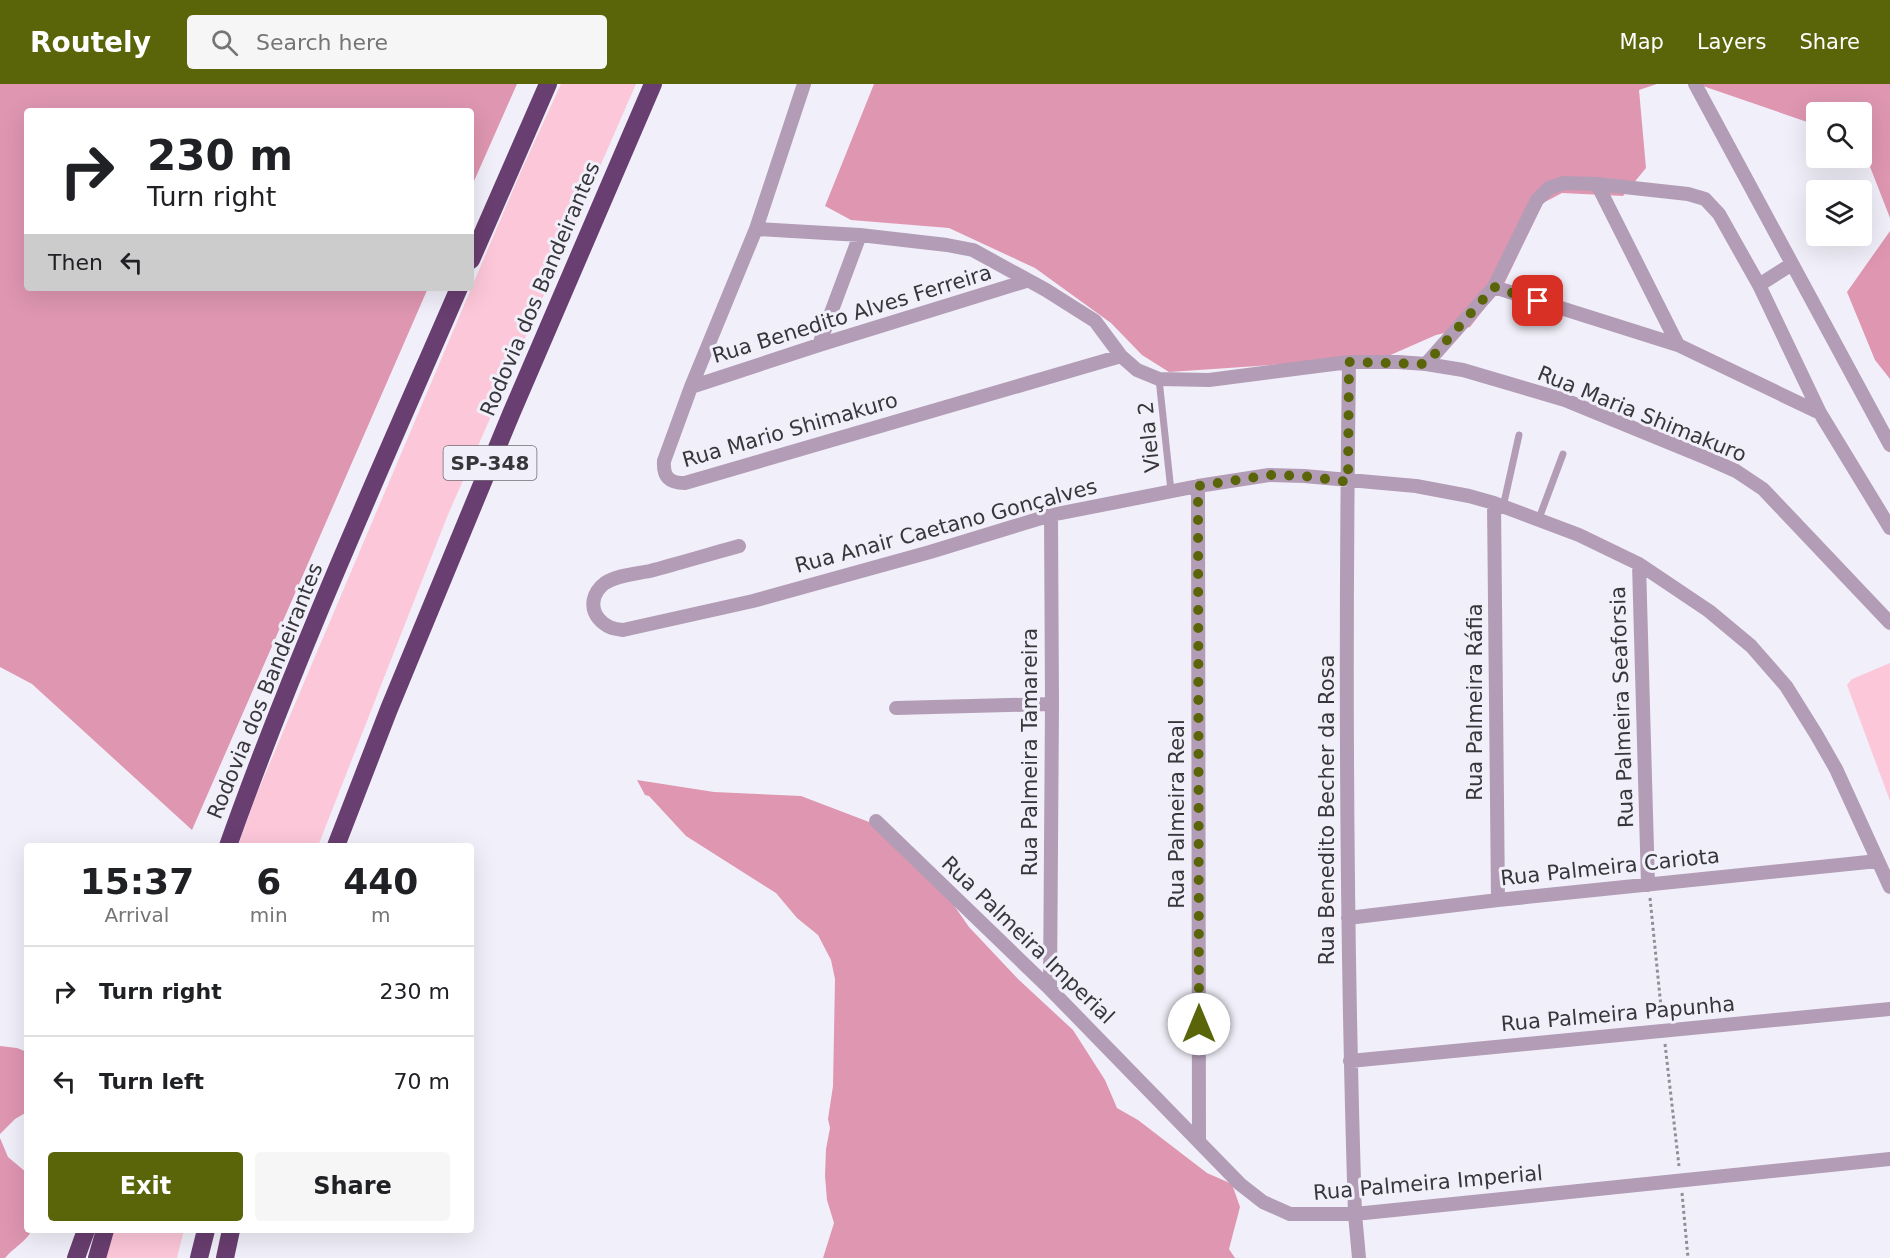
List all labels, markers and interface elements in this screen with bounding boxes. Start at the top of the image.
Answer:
search box [187,15,607,69]
text: Routely [30,26,151,59]
icon: search [208,26,241,59]
text: Search here [256,30,388,55]
text: Map [1620,30,1664,54]
text: Layers [1697,30,1766,54]
text: Share [1799,30,1860,54]
map controls [1806,102,1872,246]
button: search [1806,102,1872,168]
text: 230 m [147,131,293,180]
icon: right [48,132,126,210]
street label: Rodovia dos Bandeirantes [475,158,605,420]
button: layers [1806,180,1872,246]
text: Turn right [147,181,276,212]
icon: left [115,246,148,279]
text: Then [48,250,103,275]
street label: Rua Benedito Alves Ferreira [709,260,995,368]
pin [1512,275,1563,326]
icon: arrive [1521,284,1554,317]
street label: Rua Maria Shimakuro [1534,361,1750,467]
street label: Rua Mario Shimakuro [679,388,901,472]
street label: Viela 2 [1133,400,1165,474]
road number: SP-348 [444,446,536,480]
street label: Rua Anair Caetano Gonçalves [792,474,1100,578]
street label: Rodovia dos Bandeirantes [203,560,327,822]
street label: Rua Palmeira Seaforsia [1606,586,1638,828]
street label: Rua Palmeira Ráfia [1463,603,1487,801]
street label: Rua Palmeira Tamareira [1018,628,1042,876]
street label: Rua Benedito Becher da Rosa [1315,655,1339,965]
street label: Rua Palmeira Real [1165,719,1189,909]
street label: Rua Palmeira Cariota [1499,844,1721,890]
street label: Rua Palmeira Imperial [937,851,1119,1029]
text: 15:37 [80,861,194,902]
text: 6 [256,861,281,902]
text: 440 [343,861,418,902]
text: Arrival [104,903,169,927]
text: min [250,903,288,927]
text: m [371,903,391,927]
icon: right [48,975,81,1008]
text: Turn right [99,979,222,1004]
text: 230 m [380,979,450,1004]
position arrow [1167,992,1231,1056]
street label: Rua Palmeira Papunha [1500,992,1736,1036]
icon: left [48,1065,81,1098]
text: Turn left [99,1069,204,1094]
text: 70 m [394,1069,450,1094]
button: Exit [48,1152,243,1221]
button: Share [255,1152,450,1221]
street label: Rua Palmeira Imperial [1312,1161,1544,1205]

